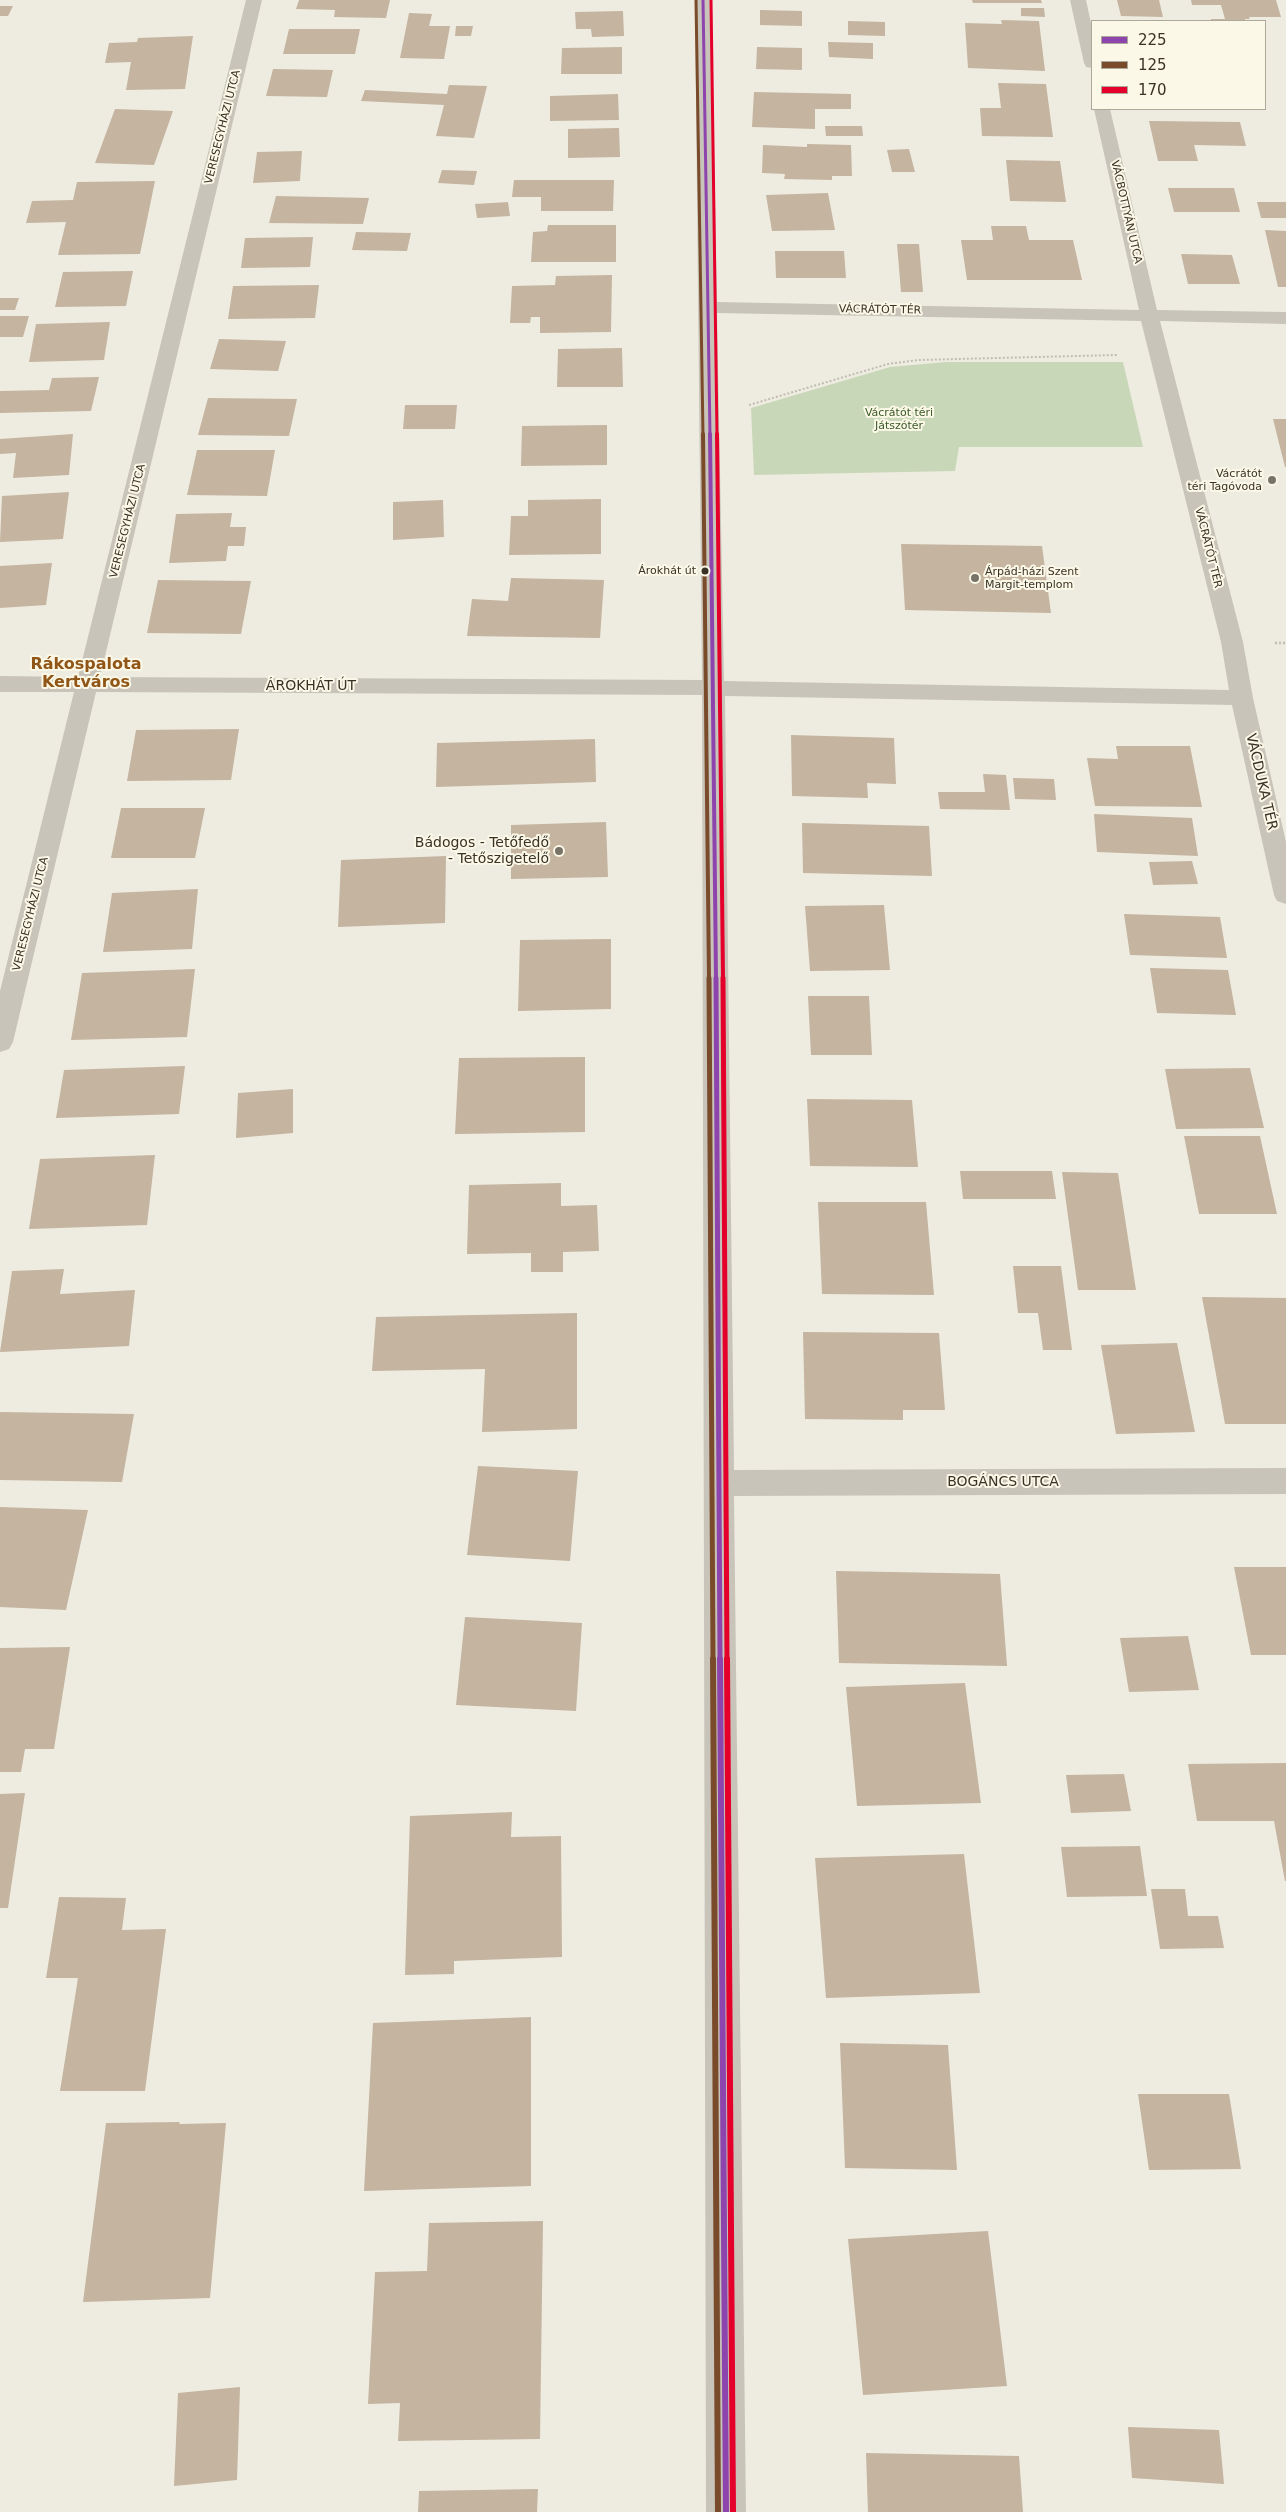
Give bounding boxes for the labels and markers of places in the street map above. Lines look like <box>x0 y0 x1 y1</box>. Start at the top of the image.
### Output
place label: Vácrátót téri Tagóvoda <box>1188 467 1262 493</box>
marker: Vácrátót téri Tagóvoda <box>1266 474 1278 486</box>
place label: Árokhát út <box>638 564 696 578</box>
place label: Árpád-házi Szent Margit-templom <box>985 565 1079 591</box>
marker: Árokhát út <box>700 566 710 576</box>
marker: Árpád-házi Szent Margit-templom <box>969 572 981 584</box>
place label: Bádogos - Tetőfedő - Tetőszigetelő <box>415 835 549 868</box>
marker: Bádogos - Tetőfedő - Tetőszigetelő <box>553 845 565 857</box>

